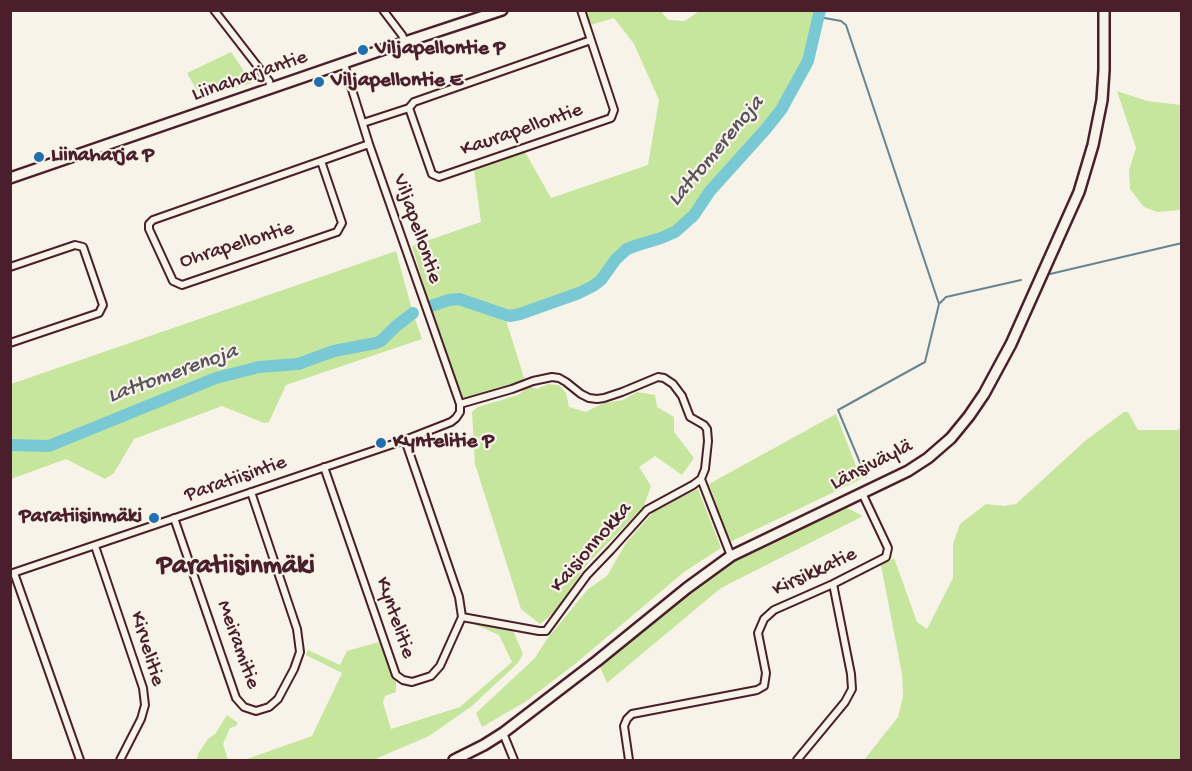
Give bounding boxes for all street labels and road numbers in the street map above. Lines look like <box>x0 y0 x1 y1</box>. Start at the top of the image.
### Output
street label: Liinaharjantie <box>189 45 311 109</box>
street label: Kaurapellontie <box>458 98 586 164</box>
street label: Viljapellontie <box>386 171 446 287</box>
street label: Ohrapellontie <box>177 217 297 275</box>
street label: Länsiväylä <box>827 435 917 497</box>
street label: Paratiisintie <box>182 451 290 509</box>
street label: Kaisionnokka <box>546 497 638 599</box>
street label: Kirsikkatie <box>769 543 861 603</box>
street label: Kyntelitie <box>368 574 420 662</box>
street label: Meiramitie <box>209 597 265 693</box>
street label: Kirvelitie <box>123 609 169 689</box>

